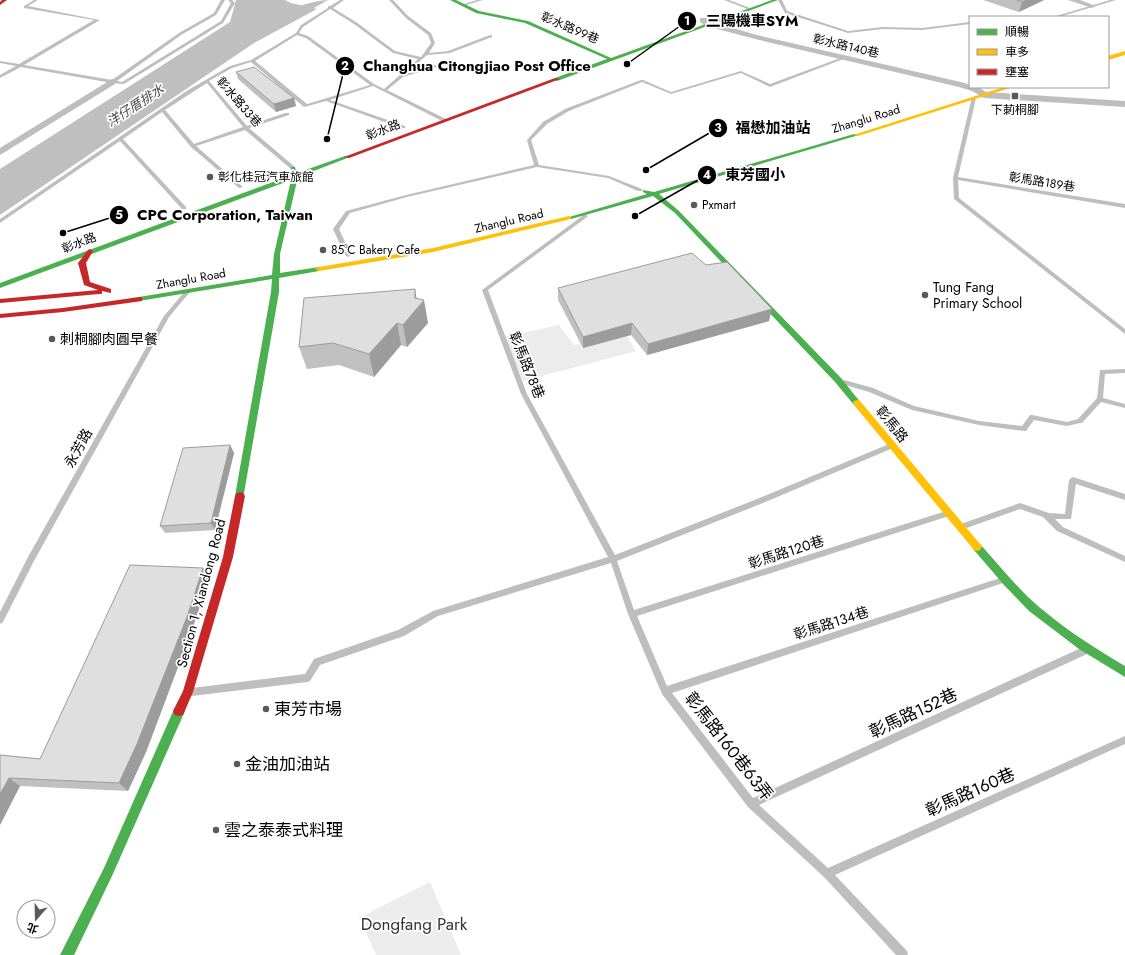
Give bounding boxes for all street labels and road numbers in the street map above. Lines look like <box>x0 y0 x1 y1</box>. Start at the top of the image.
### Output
street label: 彰水路99巷 <box>538 8 602 48</box>
street label: 彰水路140巷 <box>811 30 881 62</box>
street label: 彰水路33巷 <box>212 73 266 131</box>
street label: Zhanglu Road <box>830 100 902 138</box>
street label: 彰水路 <box>363 115 403 145</box>
street label: 彰馬路189巷 <box>1008 168 1076 196</box>
street label: Zhanglu Road <box>473 204 545 238</box>
street label: 彰水路 <box>59 228 99 258</box>
street label: Zhanglu Road <box>155 264 227 294</box>
street label: 彰馬路78巷 <box>504 328 550 402</box>
street label: 彰馬路 <box>871 401 913 447</box>
street label: 永芳路 <box>59 425 97 471</box>
street label: Section 1, Xiandong Road <box>171 516 231 670</box>
street label: 彰馬路120巷 <box>745 530 827 574</box>
street label: 彰馬路134巷 <box>791 601 871 645</box>
street label: 彰馬路152巷 <box>865 682 961 744</box>
street label: 彰馬路160巷63弄 <box>679 687 779 805</box>
street label: 彰馬路160巷 <box>921 762 1019 822</box>

